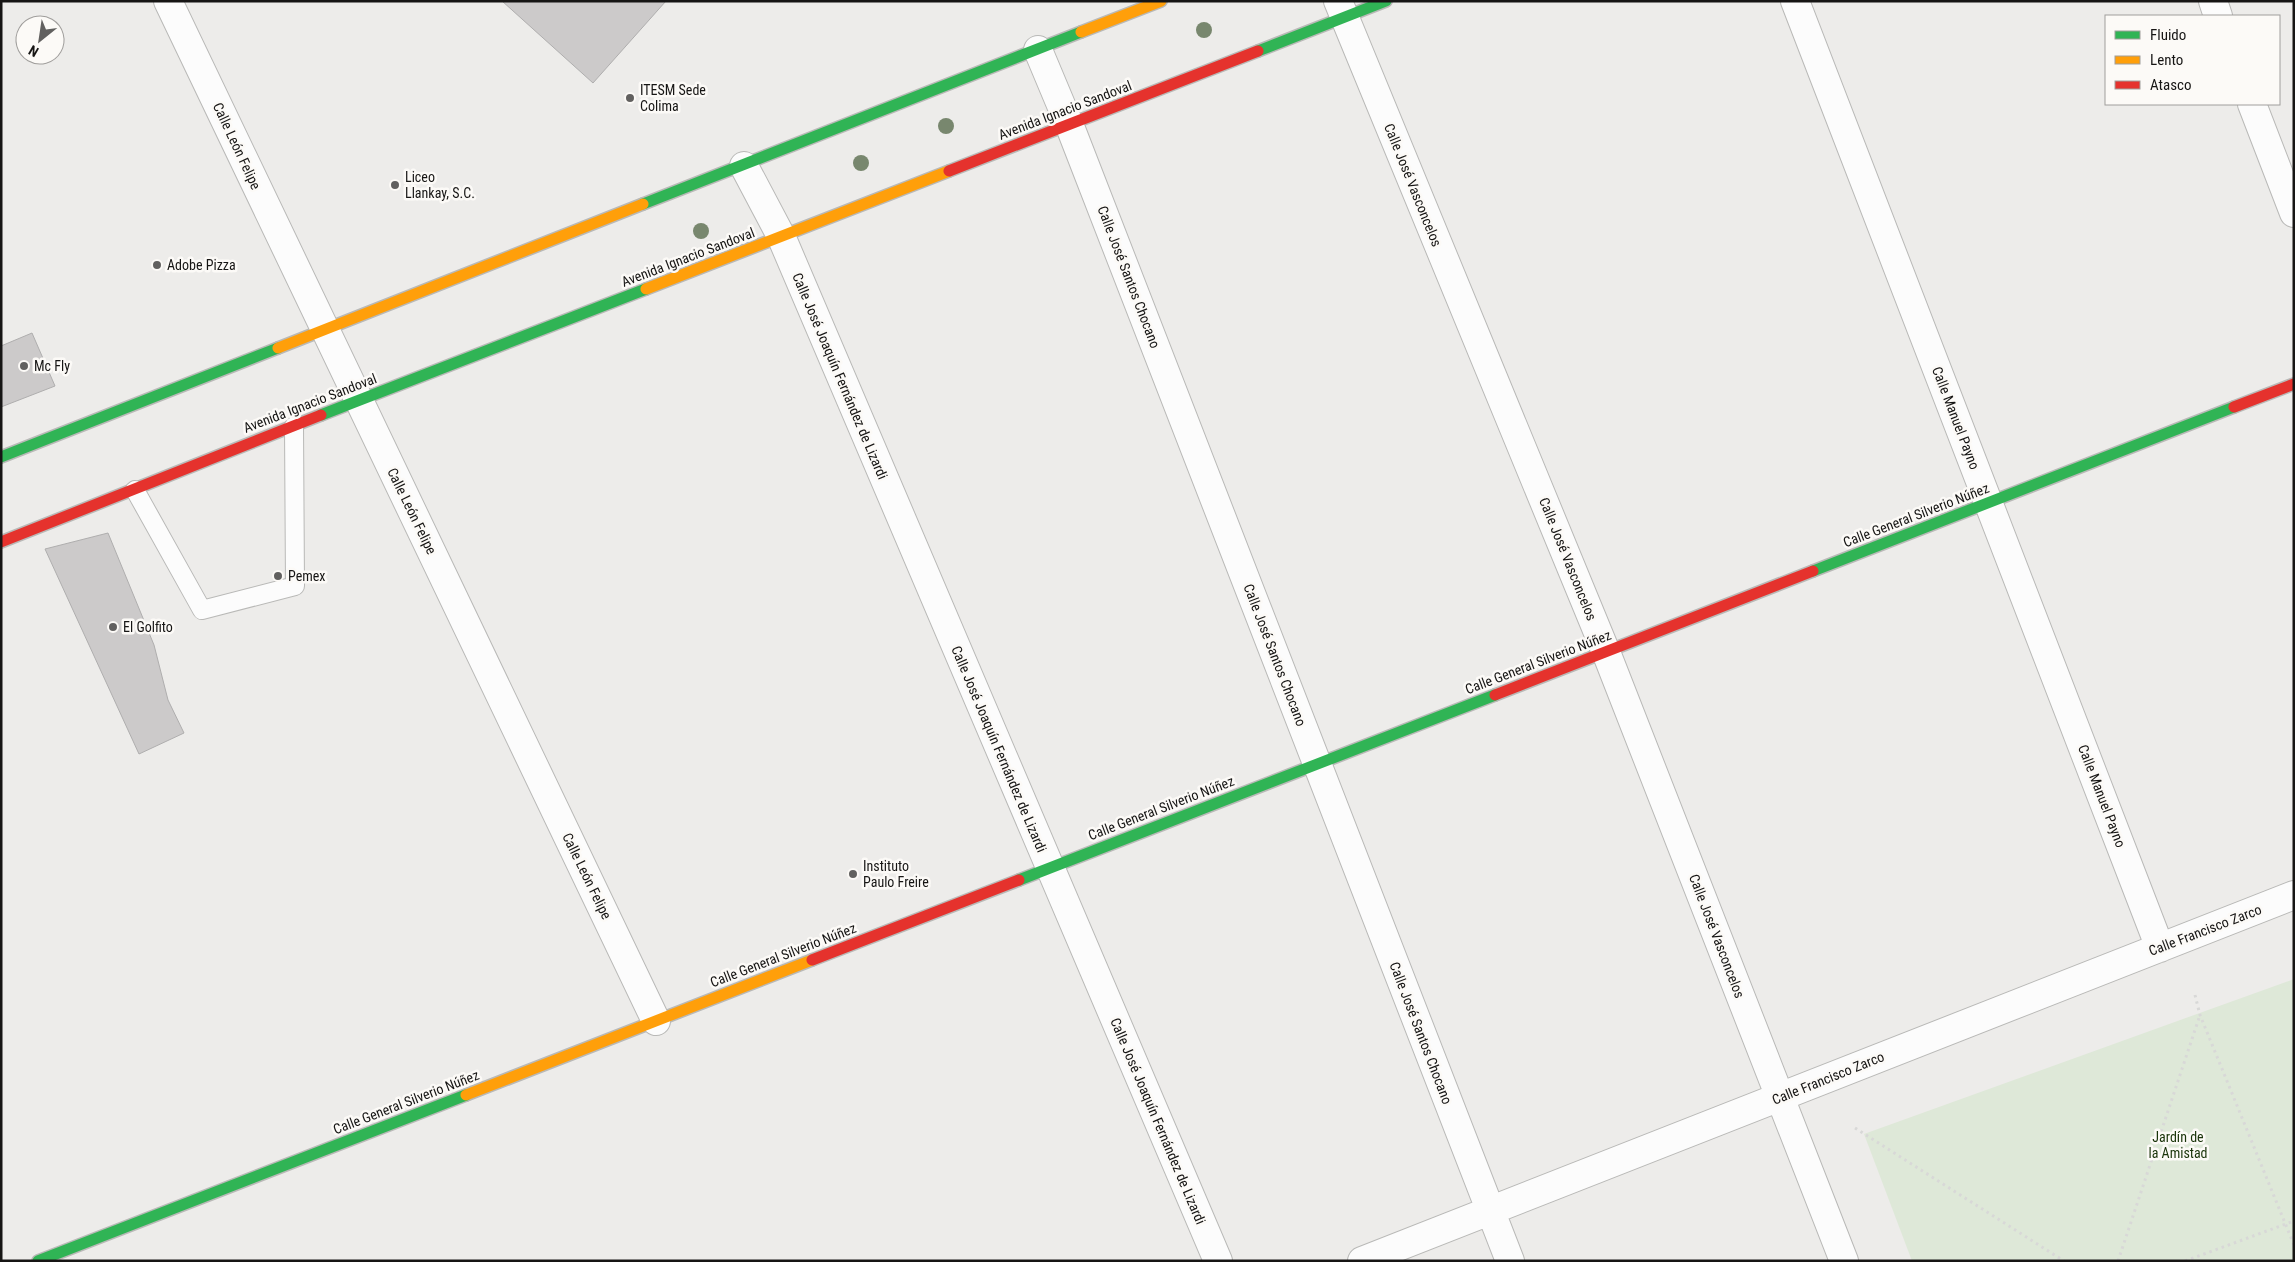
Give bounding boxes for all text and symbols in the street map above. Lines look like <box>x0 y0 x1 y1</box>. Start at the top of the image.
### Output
north arrow <box>15 15 65 65</box>
legend <box>2105 15 2280 105</box>
text: Fluido <box>2150 26 2186 44</box>
text: N <box>26 42 41 60</box>
text: Lento <box>2150 51 2183 69</box>
text: Atasco <box>2150 76 2191 94</box>
street label: Avenida Ignacio Sandoval <box>996 77 1134 143</box>
place label: ITESM Sede Colima <box>640 82 706 114</box>
marker: ITESM Sede Colima <box>624 92 636 104</box>
street label: Calle León Felipe <box>210 100 264 192</box>
street label: Calle José Vasconcelos <box>1381 121 1445 249</box>
place label: Liceo Llankay, S.C. <box>405 169 475 201</box>
marker: Liceo Llankay, S.C. <box>389 179 401 191</box>
street label: Calle José Santos Chocano <box>1094 204 1164 350</box>
street label: Avenida Ignacio Sandoval <box>619 224 757 290</box>
place label: Adobe Pizza <box>167 257 236 273</box>
marker: Adobe Pizza <box>151 259 163 271</box>
street label: Calle José Joaquín Fernández de Lizardi <box>789 270 891 482</box>
place label: Mc Fly <box>34 358 70 374</box>
marker: Mc Fly <box>18 360 30 372</box>
street label: Calle Manuel Payno <box>1929 364 1983 472</box>
street label: Avenida Ignacio Sandoval <box>241 370 379 436</box>
street label: Calle León Felipe <box>384 465 440 557</box>
street label: Calle General Silverio Núñez <box>1841 480 1991 550</box>
street label: Calle José Vasconcelos <box>1536 495 1600 623</box>
place label: Pemex <box>288 568 325 584</box>
marker: Pemex <box>272 570 284 582</box>
street label: Calle José Santos Chocano <box>1240 582 1310 728</box>
place label: El Golfito <box>123 619 173 635</box>
marker: El Golfito <box>107 621 119 633</box>
street label: Calle General Silverio Núñez <box>1463 627 1613 697</box>
street label: Calle José Joaquín Fernández de Lizardi <box>948 643 1050 855</box>
street label: Calle Manuel Payno <box>2075 742 2129 850</box>
street label: Calle General Silverio Núñez <box>1086 773 1236 843</box>
street label: Calle León Felipe <box>559 830 615 922</box>
place label: Instituto Paulo Freire <box>863 858 929 890</box>
marker: Instituto Paulo Freire <box>847 868 859 880</box>
street label: Calle José Vasconcelos <box>1686 872 1748 1000</box>
street label: Calle Francisco Zarco <box>2146 901 2264 959</box>
street label: Calle General Silverio Núñez <box>708 920 858 990</box>
street label: Calle José Santos Chocano <box>1386 960 1456 1106</box>
street label: Calle José Joaquín Fernández de Lizardi <box>1107 1015 1209 1227</box>
street label: Calle Francisco Zarco <box>1770 1048 1886 1108</box>
street label: Calle General Silverio Núñez <box>331 1067 481 1137</box>
park label: Jardín de la Amistad <box>2148 1129 2208 1161</box>

